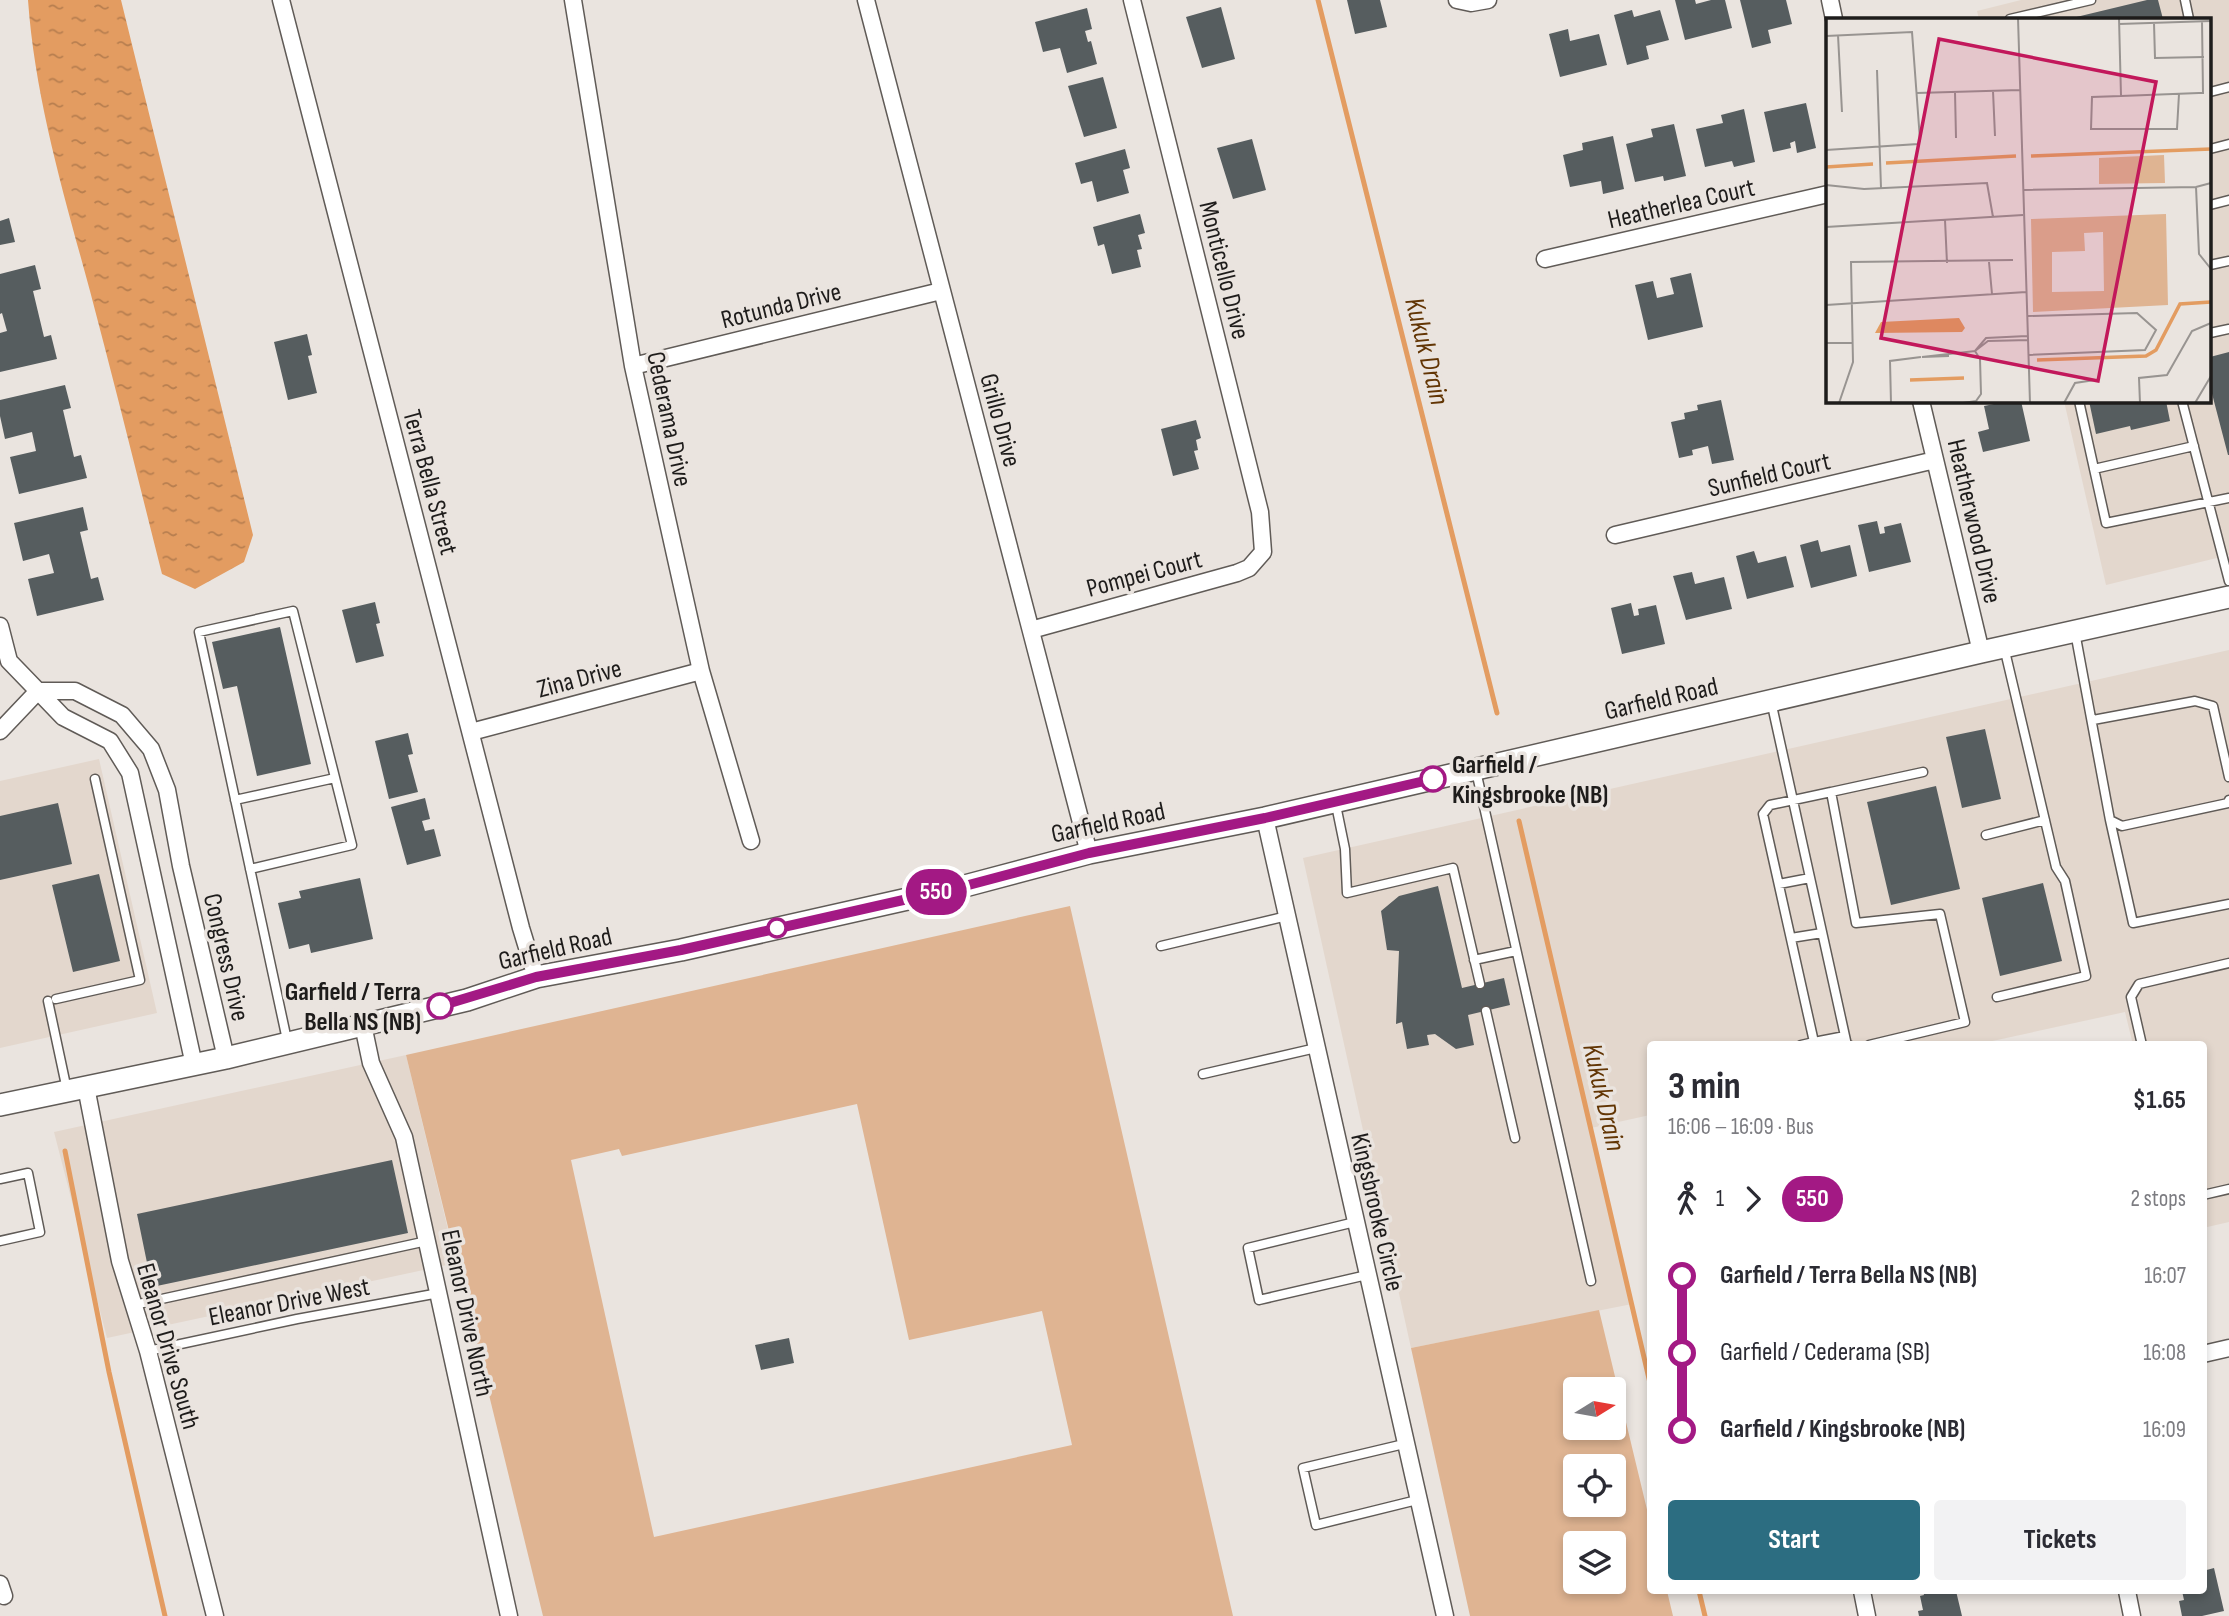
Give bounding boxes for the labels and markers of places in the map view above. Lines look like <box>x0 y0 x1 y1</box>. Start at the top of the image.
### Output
place label: Garfield / Kingsbrooke (NB) <box>1452 750 1608 811</box>
marker: Garfield / Kingsbrooke (NB) <box>1420 766 1446 792</box>
unlabelled marker <box>767 918 787 938</box>
place label: Garfield / Terra Bella NS (NB) <box>285 977 421 1038</box>
marker: Garfield / Terra Bella NS (NB) <box>427 993 453 1019</box>

